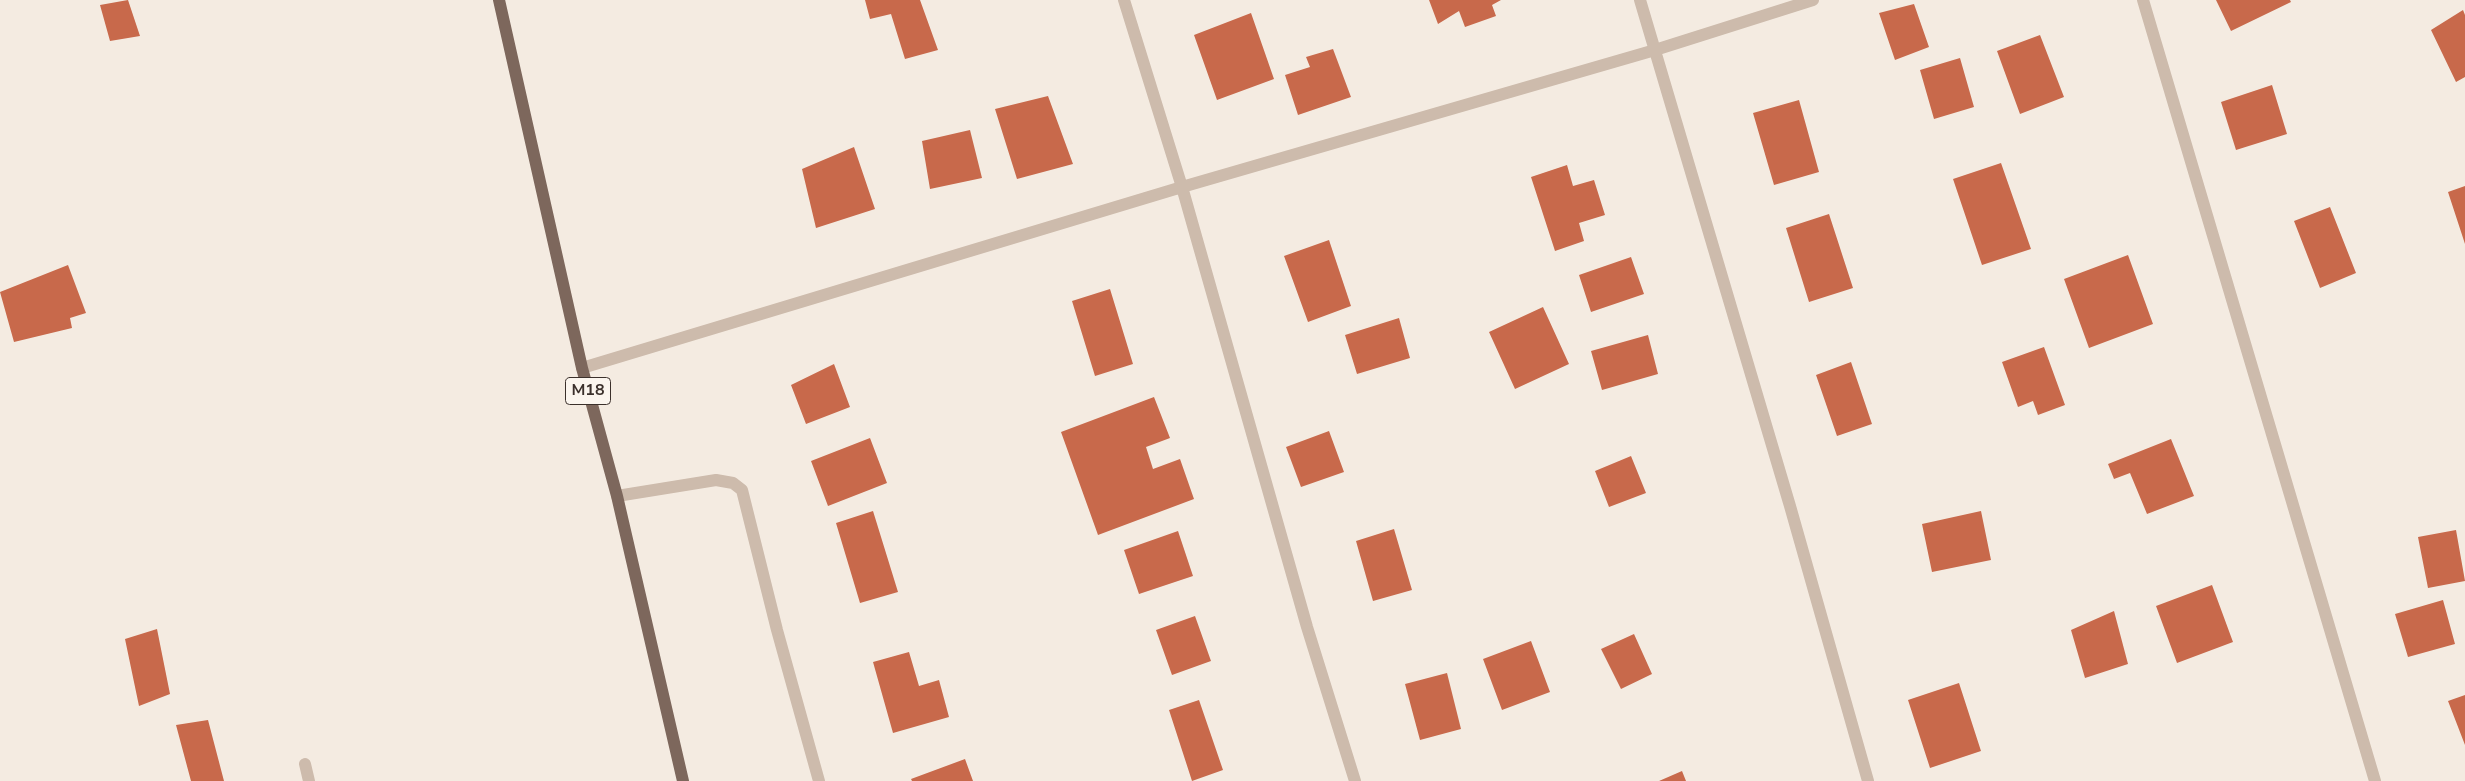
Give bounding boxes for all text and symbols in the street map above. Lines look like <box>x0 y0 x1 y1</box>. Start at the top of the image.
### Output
road number: M18 <box>566 378 610 404</box>

